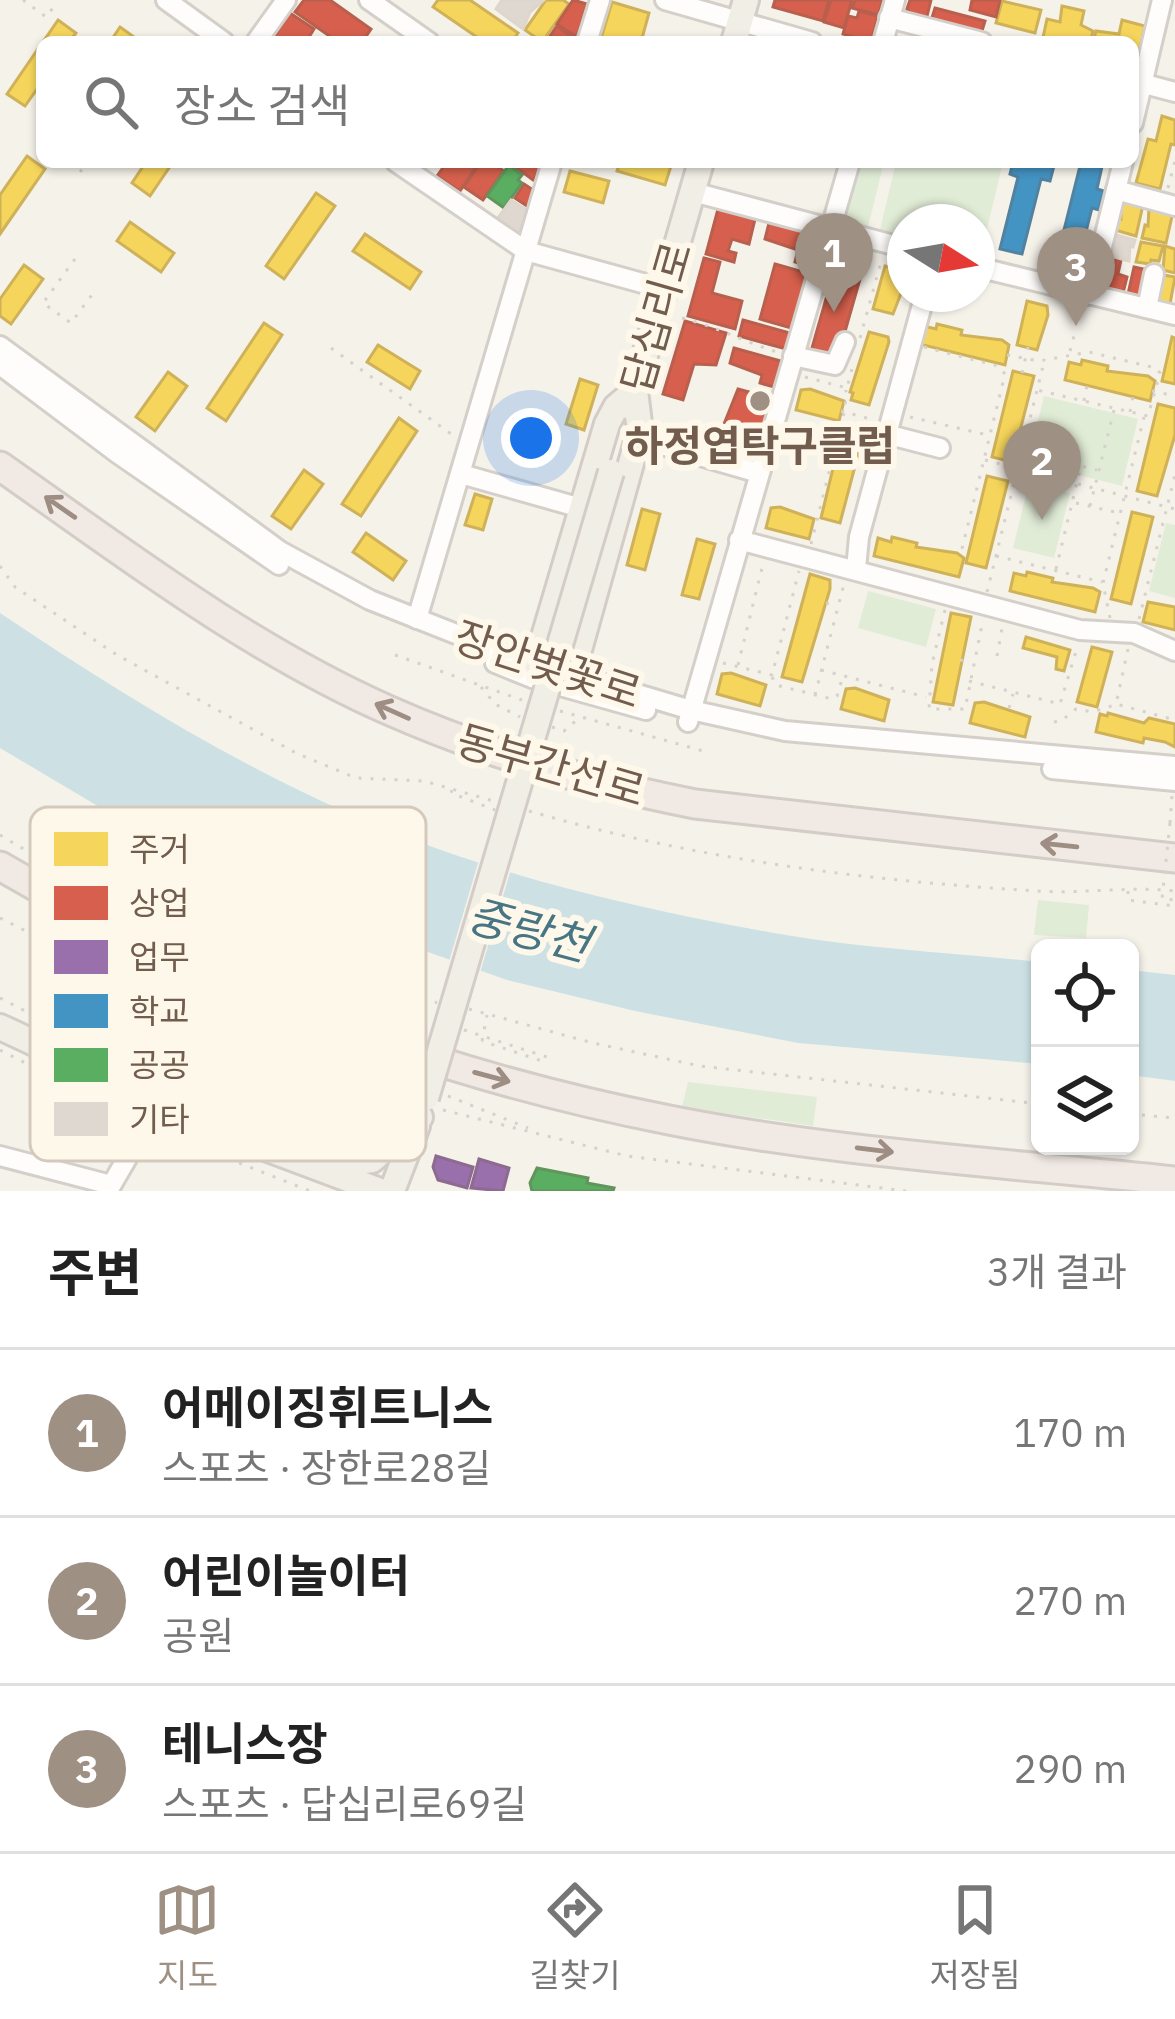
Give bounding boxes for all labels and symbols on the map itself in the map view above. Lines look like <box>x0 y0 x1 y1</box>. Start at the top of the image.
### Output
north arrow <box>887 204 995 312</box>
pin: 1 <box>795 213 873 312</box>
pin: 3 <box>1037 227 1115 326</box>
street label: 답십리로 <box>608 235 704 399</box>
marker: 하정엽탁구클럽 <box>747 388 773 414</box>
your location <box>501 408 561 468</box>
place label: 하정엽탁구클럽 <box>625 418 895 473</box>
pin: 2 <box>1003 421 1081 520</box>
one-way arrow <box>44 495 77 520</box>
street label: 장안벚꽃로 <box>448 608 648 720</box>
one-way arrow <box>375 699 411 721</box>
street label: 동부간선로 <box>451 712 651 818</box>
legend <box>30 807 426 1161</box>
text: 주거 <box>129 827 190 870</box>
one-way arrow <box>1040 834 1079 856</box>
text: 상업 <box>129 881 190 924</box>
water label: 중랑천 <box>462 885 601 974</box>
text: 업무 <box>129 935 190 978</box>
text: 학교 <box>129 989 190 1032</box>
text: 공공 <box>129 1043 190 1086</box>
one-way arrow <box>472 1068 510 1090</box>
text: 기타 <box>129 1097 190 1140</box>
one-way arrow <box>854 1139 893 1161</box>

